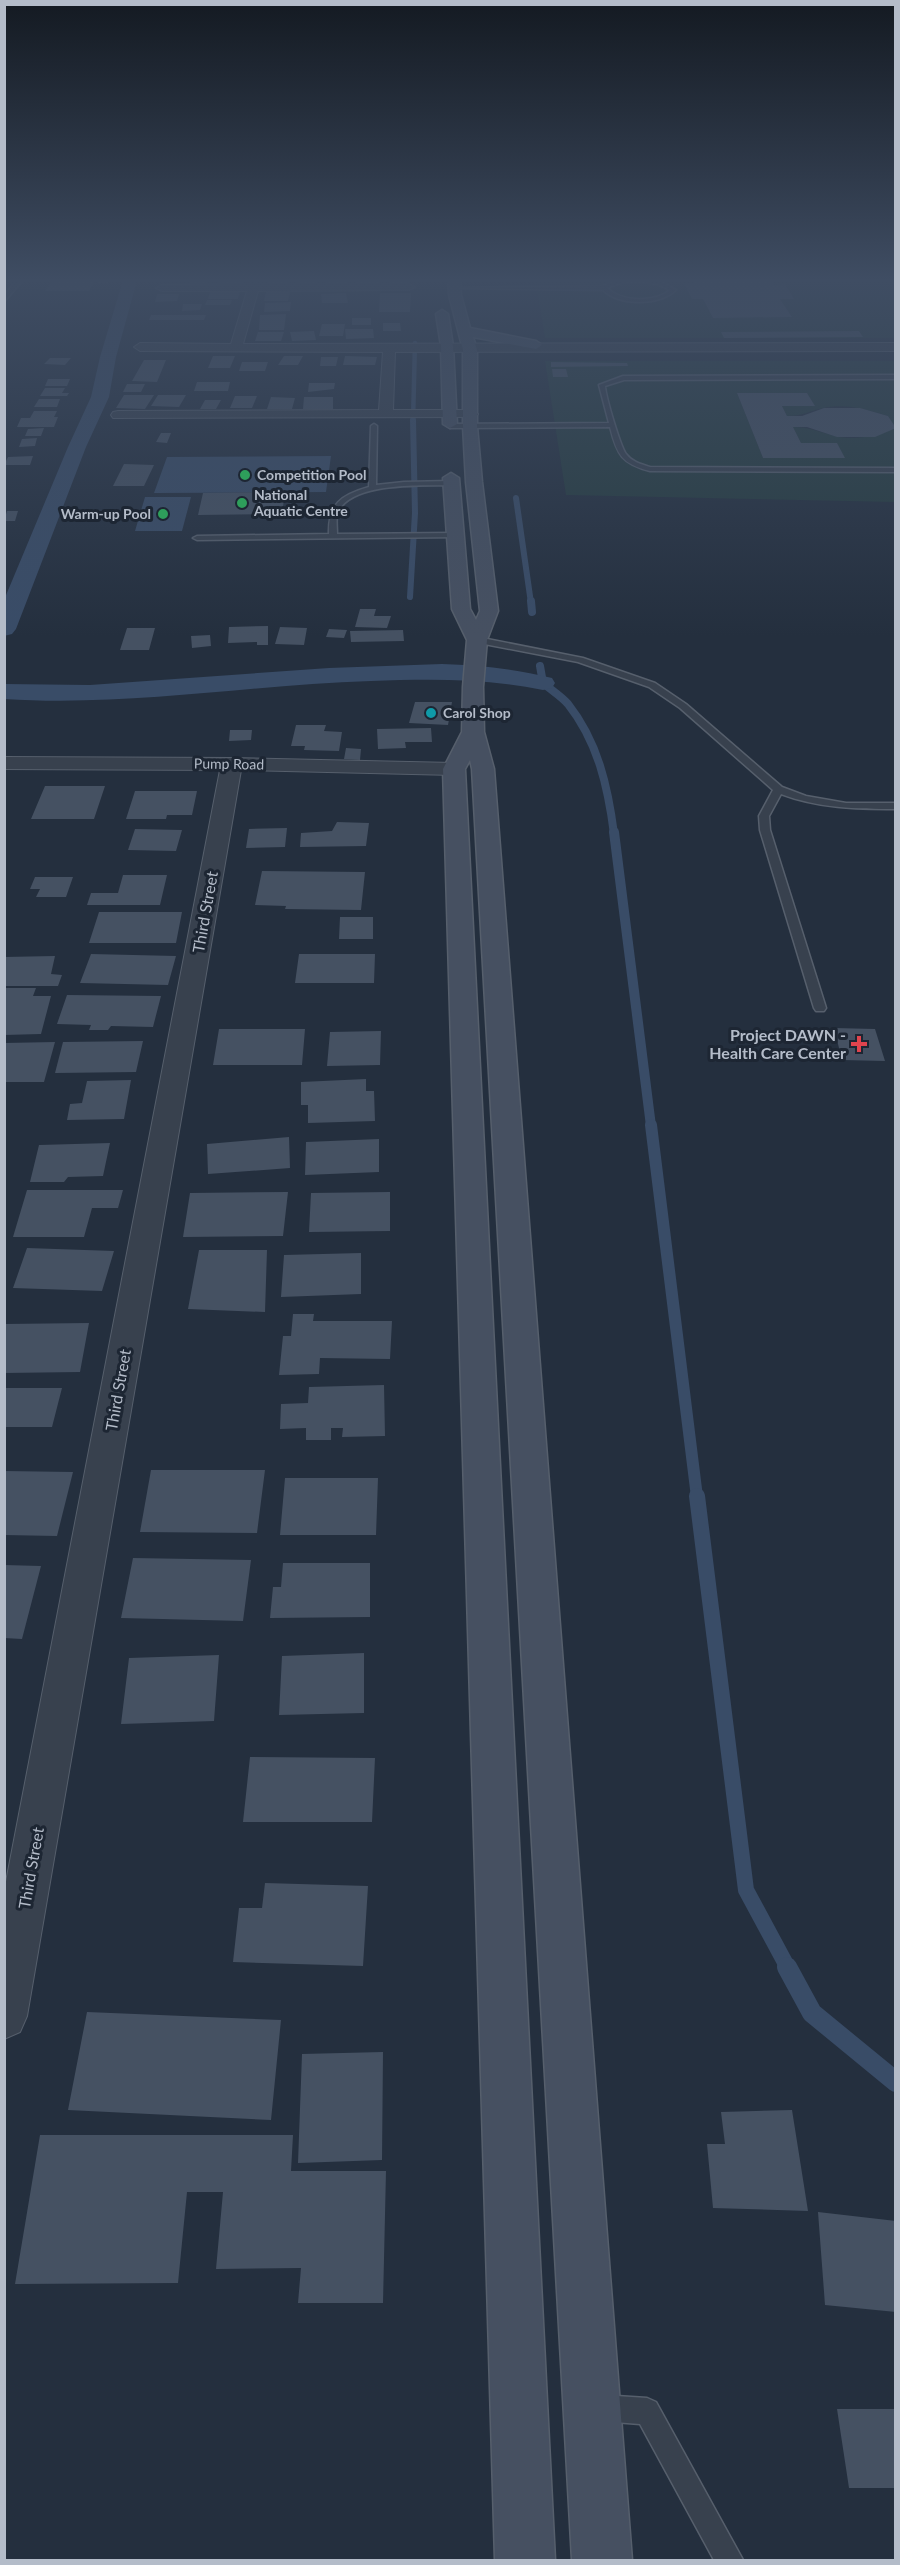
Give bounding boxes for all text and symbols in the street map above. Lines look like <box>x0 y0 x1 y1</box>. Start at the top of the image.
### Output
place label: Competition Pool <box>257 466 367 483</box>
marker: Competition Pool <box>238 468 252 482</box>
place label: National Aquatic Centre <box>253 486 348 519</box>
marker: National Aquatic Centre <box>235 496 249 510</box>
place label: Warm-up Pool <box>61 505 151 522</box>
marker: Warm-up Pool <box>156 507 170 521</box>
place label: Carol Shop <box>443 704 511 721</box>
marker: Carol Shop <box>424 706 438 720</box>
street label: Pump Road <box>194 754 264 773</box>
street label: Third Street <box>188 869 221 954</box>
place label: Project DAWN - Health Care Center <box>709 1025 846 1062</box>
marker: Project DAWN - Health Care Center <box>850 1035 868 1053</box>
street label: Third Street <box>101 1347 134 1432</box>
street label: Third Street <box>14 1825 47 1910</box>

